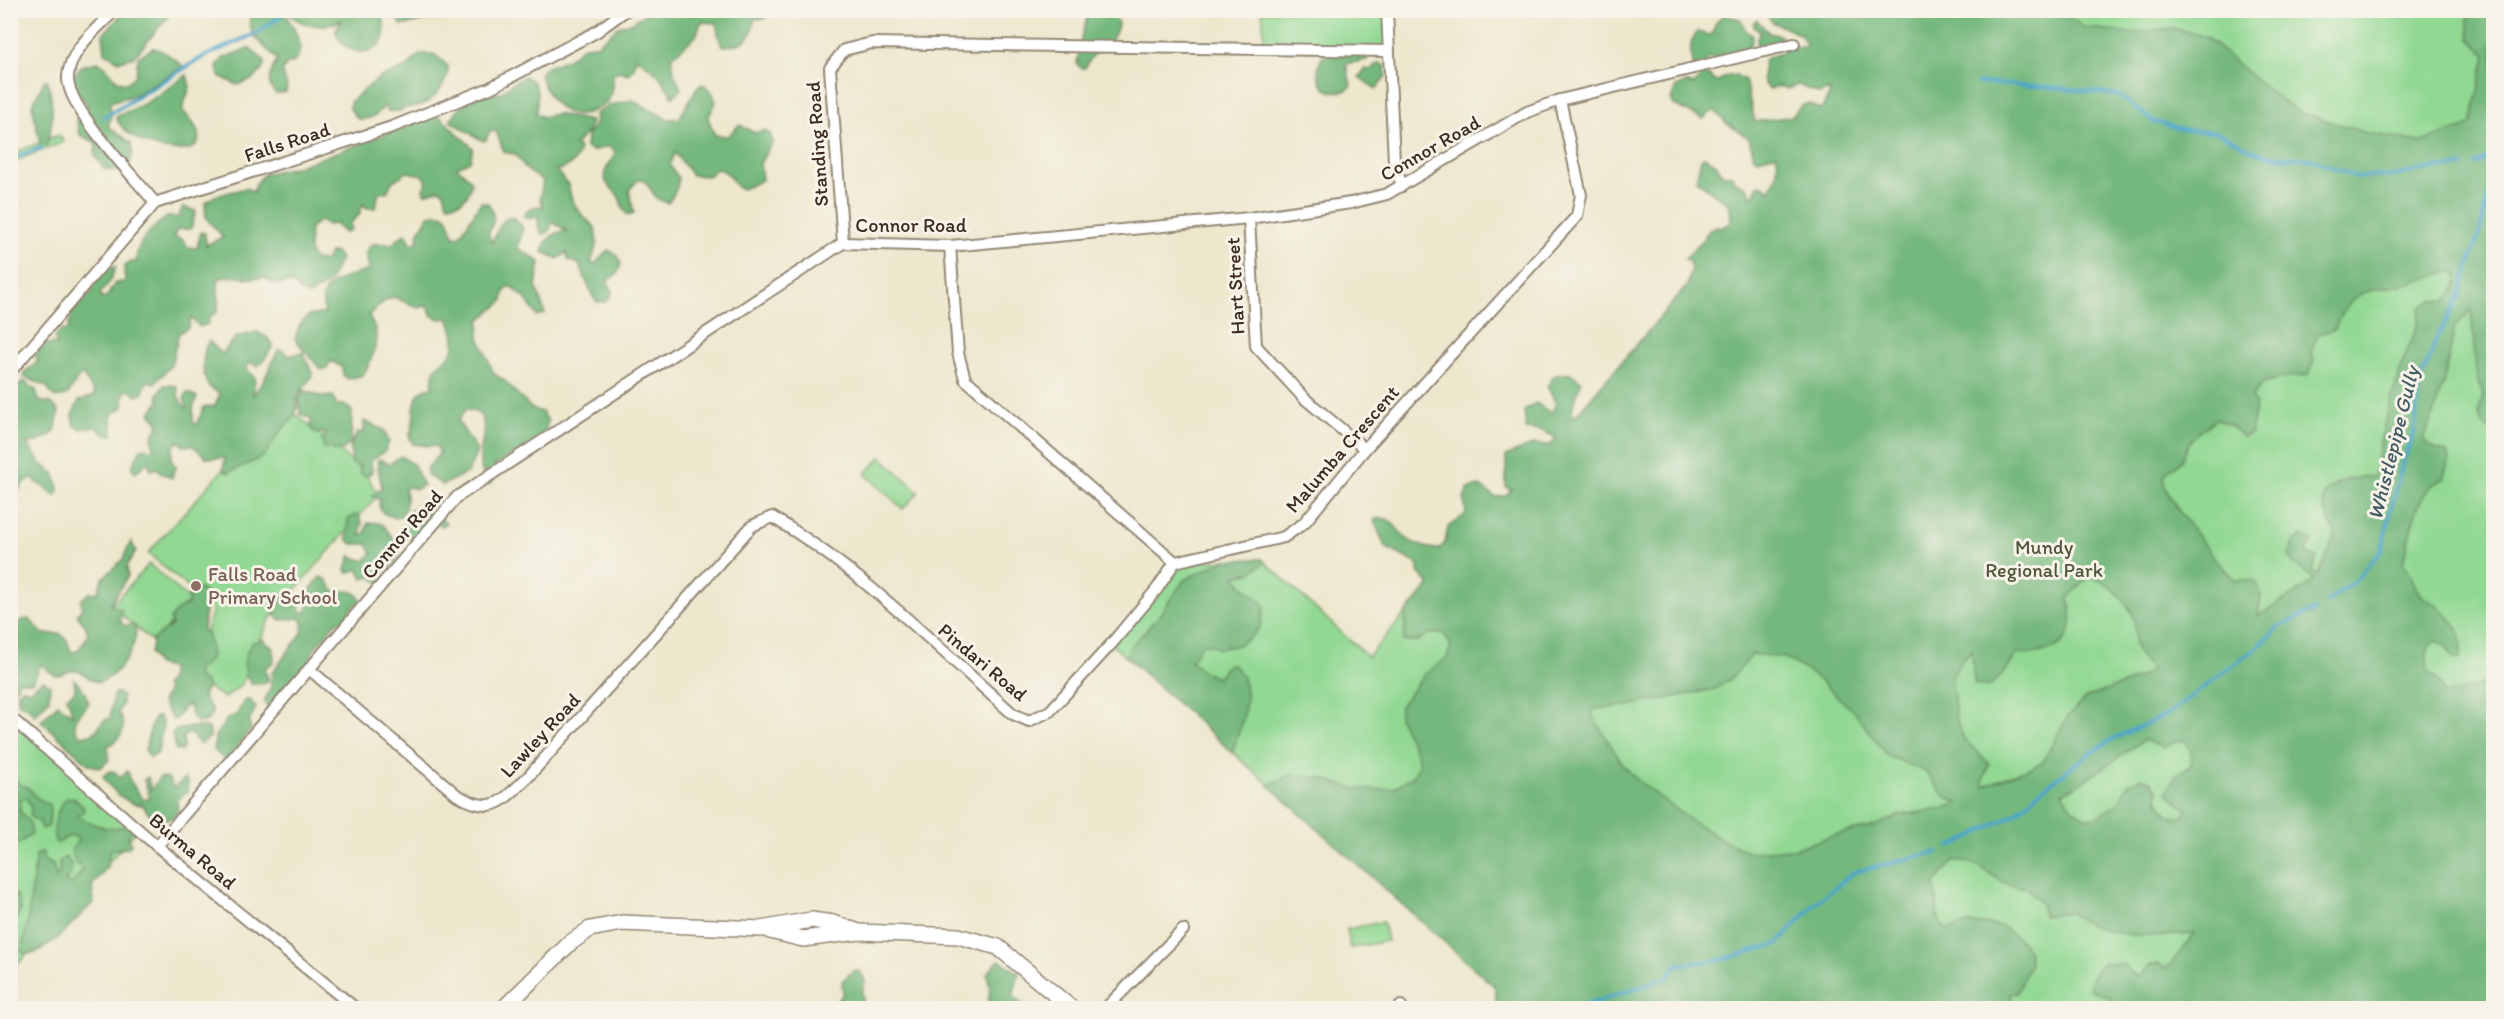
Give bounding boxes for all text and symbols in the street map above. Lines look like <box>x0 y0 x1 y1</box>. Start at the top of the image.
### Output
street label: Standing Road <box>801 81 833 207</box>
street label: Connor Road <box>1376 110 1484 186</box>
street label: Falls Road <box>241 117 333 167</box>
street label: Connor Road <box>855 213 967 237</box>
street label: Hart Street <box>1220 236 1250 335</box>
water label: Whistlepipe Gully <box>2362 362 2425 522</box>
street label: Malumba Crescent <box>1280 380 1404 518</box>
street label: Connor Road <box>356 484 448 584</box>
park label: Mundy Regional Park <box>1985 535 2103 582</box>
place label: Falls Road Primary School <box>208 562 338 609</box>
marker: Falls Road Primary School <box>189 579 203 593</box>
street label: Pindari Road <box>934 618 1032 706</box>
street label: Lawley Road <box>495 688 585 782</box>
street label: Burma Road <box>145 808 241 894</box>

